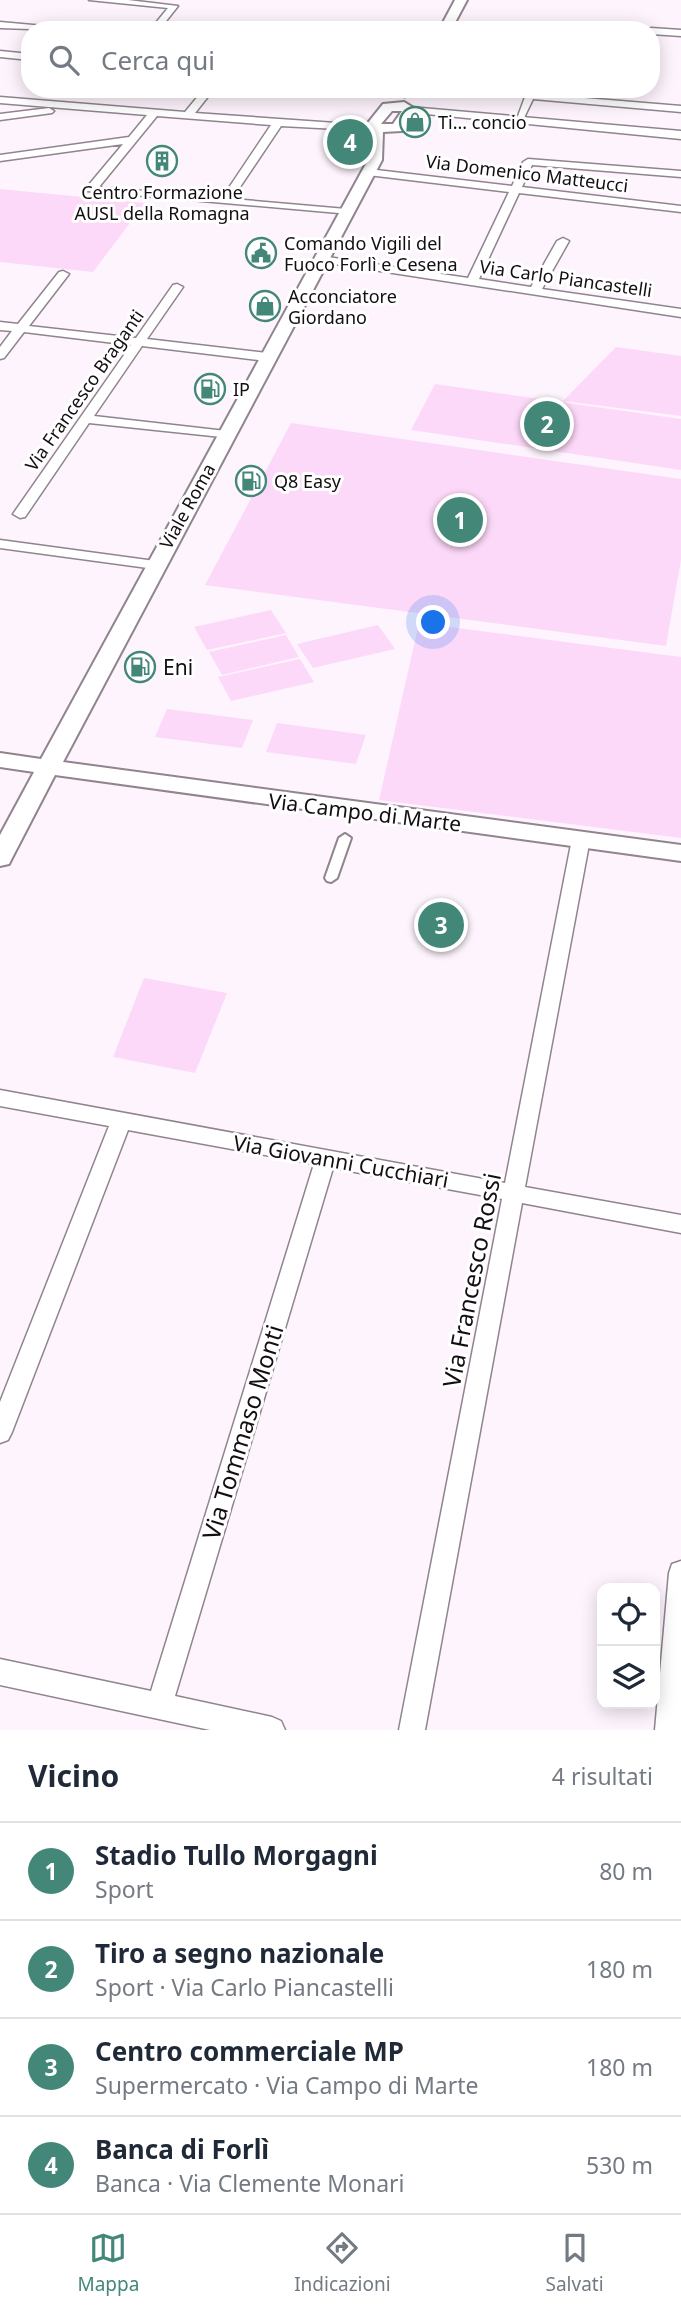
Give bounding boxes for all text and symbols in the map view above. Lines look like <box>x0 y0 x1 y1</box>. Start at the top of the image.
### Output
search box <box>21 21 660 98</box>
icon: search <box>45 41 83 79</box>
text: Cerca qui <box>101 42 215 78</box>
shop icon: Ti... concio <box>398 105 432 139</box>
place label: Ti... concio <box>438 110 527 134</box>
pin: 4 <box>327 116 373 168</box>
building icon: Centro Formazione AUSL della Romagna <box>145 144 179 178</box>
street label: Via Domenico Matteucci <box>424 149 630 197</box>
place label: Centro Formazione AUSL della Romagna <box>74 180 250 225</box>
place label: Comando Vigili del Fuoco Forlì e Cesena <box>284 231 458 276</box>
public building icon: Comando Vigili del Fuoco Forlì e Cesena <box>244 236 278 270</box>
street label: Via Carlo Piancastelli <box>478 254 654 302</box>
place label: Acconciatore Giordano <box>288 284 397 329</box>
shop icon: Acconciatore Giordano <box>248 289 282 323</box>
street label: Via Francesco Braganti <box>19 305 149 475</box>
fuel station icon: IP <box>193 372 227 406</box>
place label: IP <box>233 377 250 401</box>
pin: 2 <box>524 398 570 450</box>
street label: Viale Roma <box>154 459 220 553</box>
fuel station icon: Q8 Easy <box>234 464 268 498</box>
place label: Q8 Easy <box>274 469 342 493</box>
pin: 1 <box>437 494 483 546</box>
your location <box>416 605 450 639</box>
fuel station icon: Eni <box>123 650 157 684</box>
place label: Eni <box>163 653 193 681</box>
street label: Via Campo di Marte <box>267 786 463 838</box>
pin: 3 <box>418 899 464 951</box>
street label: Via Giovanni Cucchiari <box>231 1128 451 1194</box>
street label: Via Francesco Rossi <box>434 1170 508 1390</box>
street label: Via Tommaso Monti <box>194 1321 290 1543</box>
map controls <box>597 1583 660 1709</box>
button: locate <box>597 1583 660 1646</box>
button: layers <box>597 1646 660 1709</box>
text: Vicino <box>28 1755 119 1796</box>
text: 4 risultati <box>552 1760 653 1792</box>
text: Stadio Tullo Morgagni <box>95 1837 378 1873</box>
text: 1 <box>44 1855 58 1887</box>
text: 80 m <box>599 1855 653 1887</box>
text: Sport <box>95 1873 154 1905</box>
text: Tiro a segno nazionale <box>95 1935 384 1971</box>
text: 2 <box>44 1953 58 1985</box>
text: 180 m <box>586 1953 653 1985</box>
text: Sport · Via Carlo Piancastelli <box>95 1971 394 2003</box>
text: Centro commerciale MP <box>95 2033 404 2069</box>
text: 3 <box>44 2051 58 2083</box>
text: 180 m <box>586 2051 653 2083</box>
text: Supermercato · Via Campo di Marte <box>95 2069 478 2101</box>
text: Banca di Forlì <box>95 2131 269 2167</box>
text: 4 <box>44 2149 58 2181</box>
text: 530 m <box>586 2149 653 2181</box>
text: Banca · Via Clemente Monari <box>95 2167 404 2199</box>
tab: Mappa <box>77 2229 139 2297</box>
tab: Indicazioni <box>294 2229 391 2297</box>
tab: Salvati <box>545 2229 604 2297</box>

